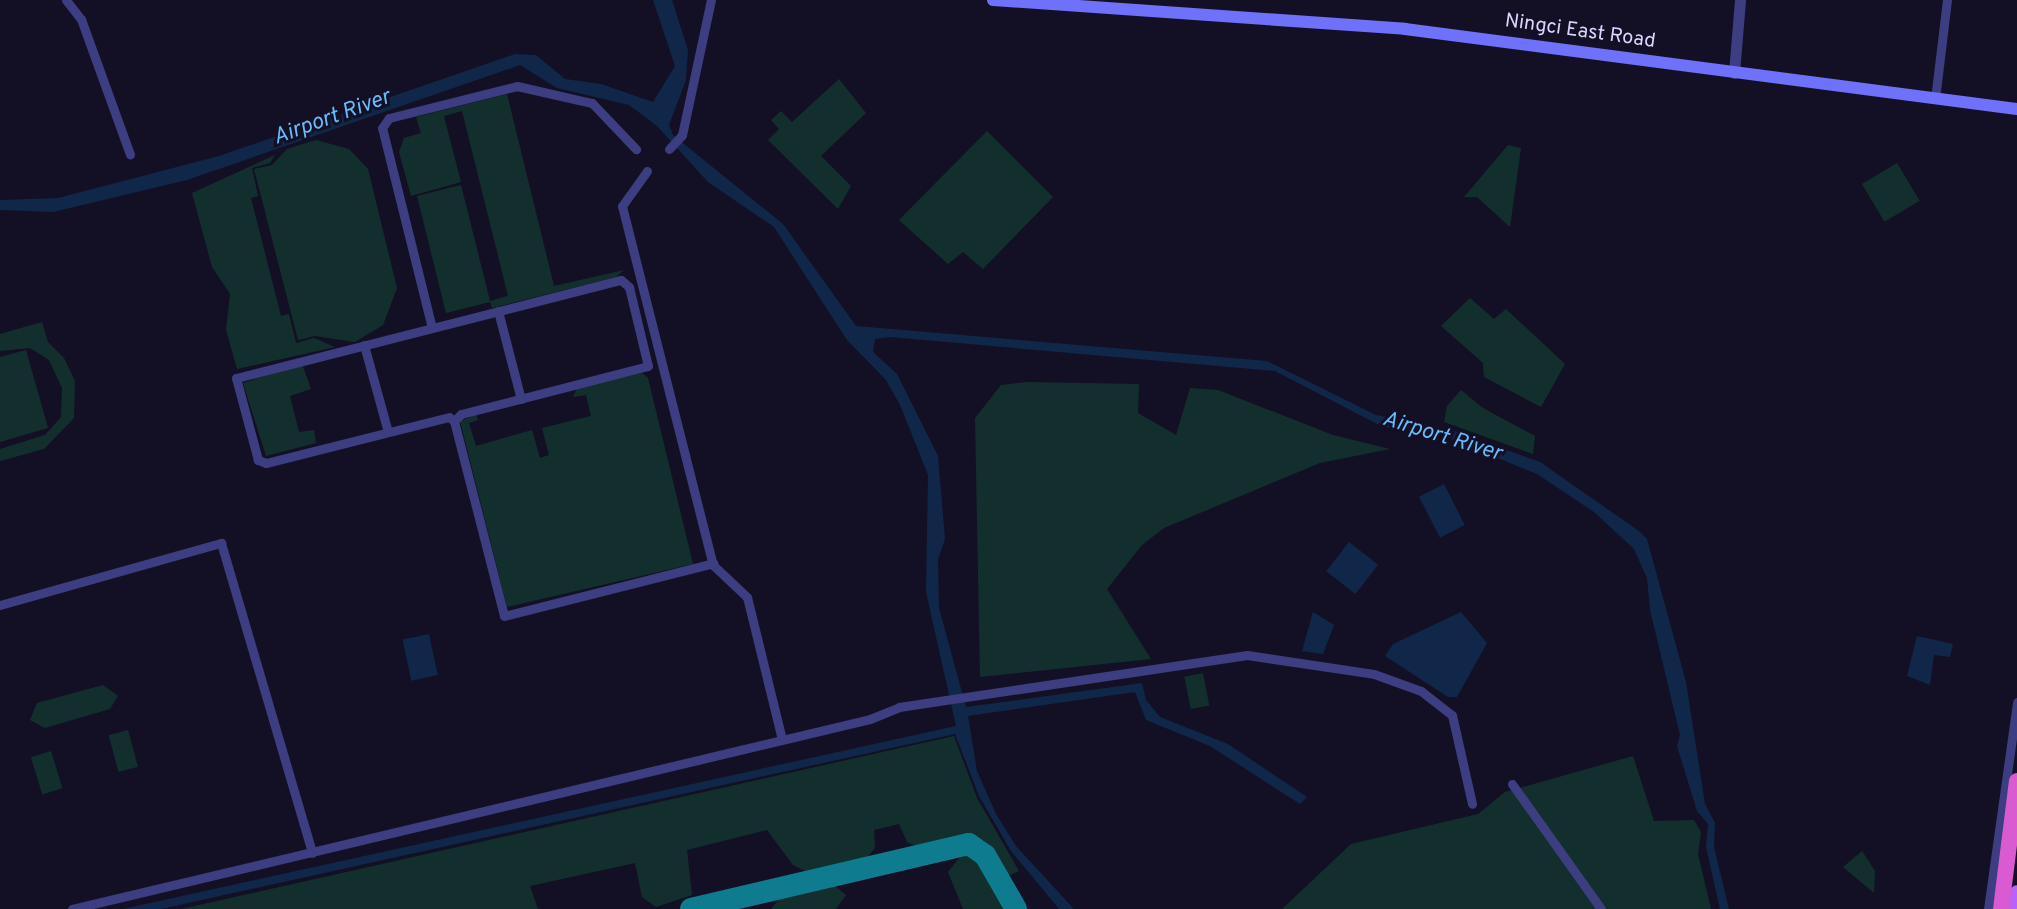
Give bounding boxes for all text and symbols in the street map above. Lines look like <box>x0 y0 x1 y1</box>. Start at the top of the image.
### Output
street label: Ningci East Road <box>1503 10 1657 54</box>
water label: Airport River <box>270 85 394 151</box>
water label: Airport River <box>1379 406 1505 468</box>

